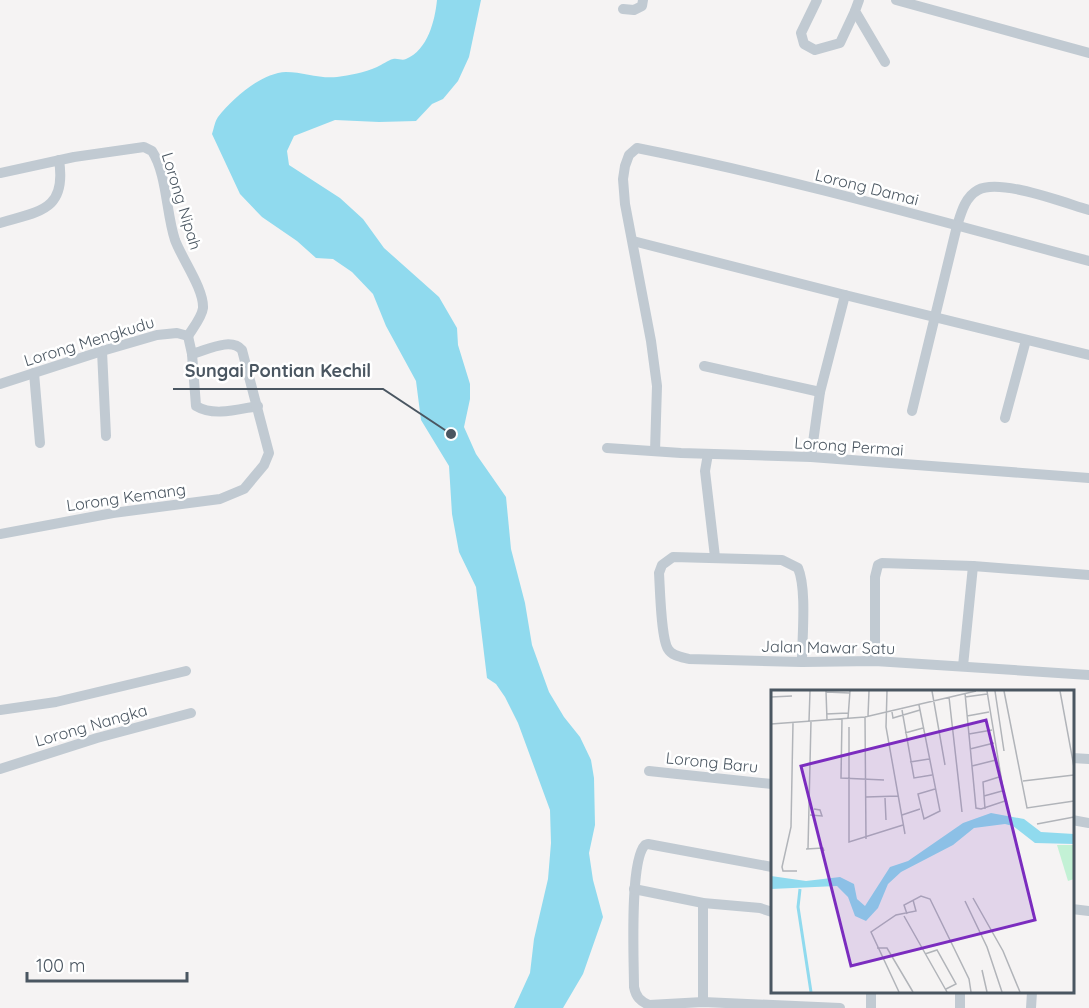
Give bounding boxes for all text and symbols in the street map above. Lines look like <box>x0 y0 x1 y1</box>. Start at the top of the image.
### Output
street label: Lorong Nipah <box>158 150 206 252</box>
street label: Lorong Damai <box>813 164 921 210</box>
street label: Lorong Mengkudu <box>21 312 157 370</box>
callout: Sungai Pontian Kechil <box>173 353 383 389</box>
text: Sungai Pontian Kechil <box>185 359 371 382</box>
street label: Lorong Permai <box>794 432 904 460</box>
street label: Lorong Kemang <box>65 479 187 515</box>
street label: Jalan Mawar Satu <box>761 636 895 658</box>
inset map <box>771 690 1074 993</box>
street label: Lorong Nangka <box>32 699 150 751</box>
street label: Lorong Baru <box>665 747 759 777</box>
scale bar <box>27 945 188 983</box>
text: 100 m <box>36 954 85 977</box>

